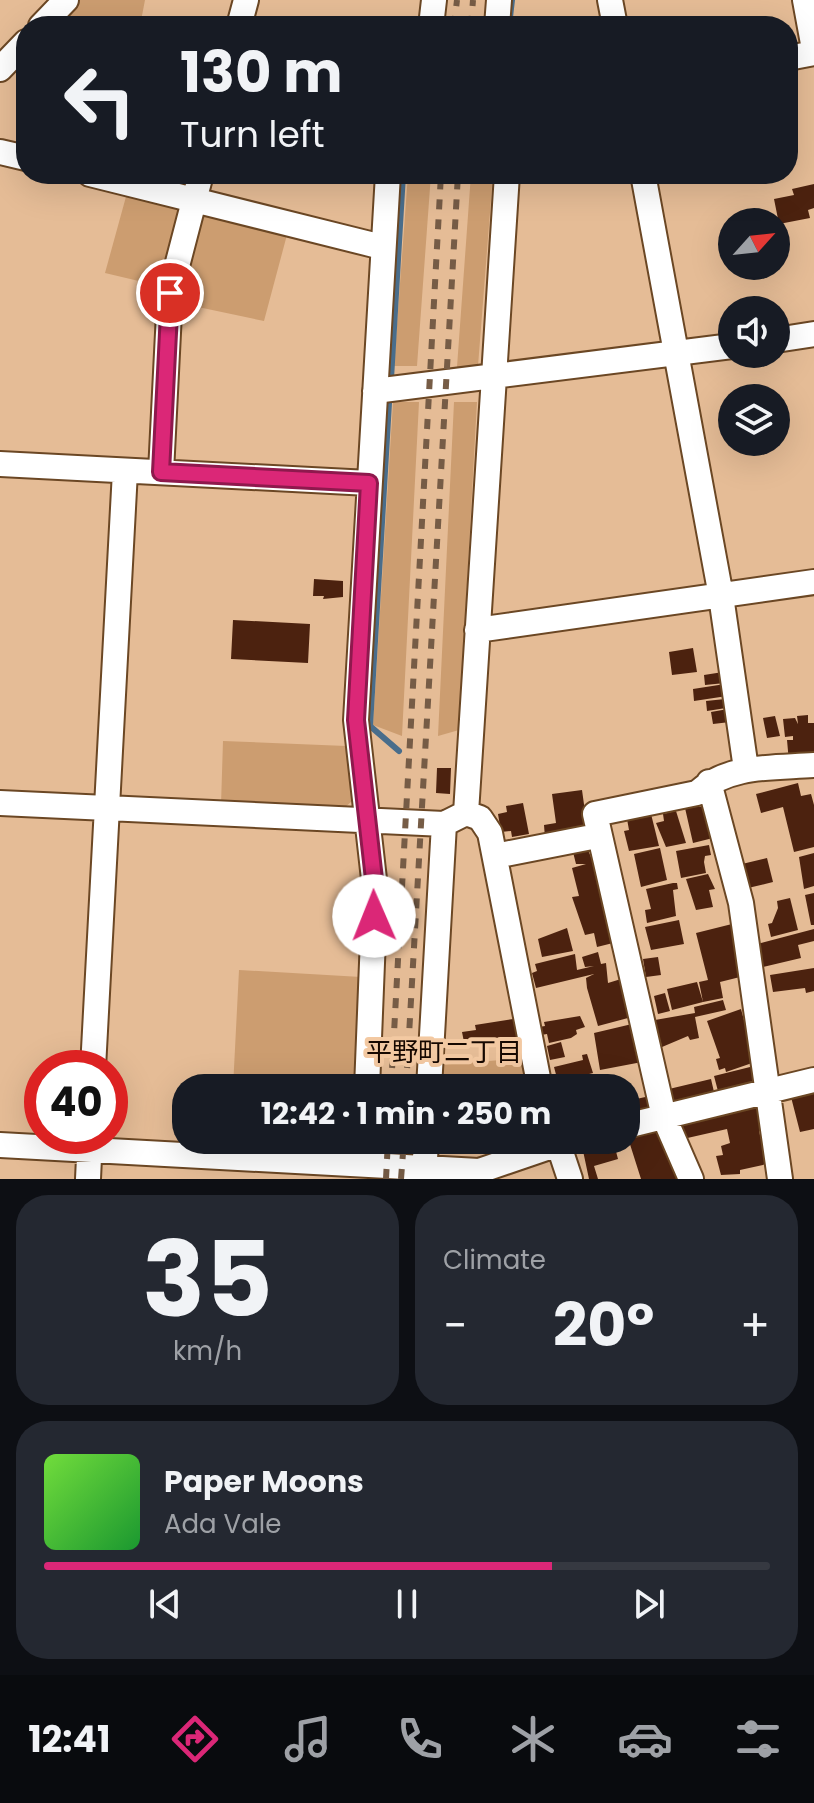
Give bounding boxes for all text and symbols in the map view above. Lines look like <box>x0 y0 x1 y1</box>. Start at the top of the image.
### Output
text: 130 m <box>180 33 343 112</box>
icon: left <box>48 48 152 152</box>
text: Turn left <box>180 109 325 160</box>
north arrow <box>718 208 790 280</box>
map controls <box>718 208 790 456</box>
pin <box>136 259 204 327</box>
icon: arrive <box>148 271 192 315</box>
button: sound <box>718 296 790 368</box>
button: layers <box>718 384 790 456</box>
position arrow <box>332 874 416 958</box>
district label: 平野町二丁目 <box>366 1034 522 1070</box>
speed limit sign: 40 <box>24 1050 128 1154</box>
text: 12:42 · 1 min · 250 m <box>261 1092 551 1135</box>
text: 35 <box>142 1207 273 1352</box>
text: Climate <box>443 1242 546 1278</box>
text: 20° <box>553 1283 654 1367</box>
text: − <box>443 1295 467 1356</box>
text: + <box>740 1295 770 1356</box>
text: km/h <box>173 1333 242 1369</box>
text: Paper Moons <box>164 1460 364 1503</box>
text: Ada Vale <box>164 1506 281 1542</box>
icon: previous <box>143 1582 187 1626</box>
icon: pause <box>385 1582 429 1626</box>
icon: next <box>627 1582 671 1626</box>
icon: directions <box>167 1711 223 1767</box>
icon: music <box>280 1711 336 1767</box>
icon: phone <box>392 1711 448 1767</box>
icon: climate <box>505 1711 561 1767</box>
icon: car <box>617 1711 673 1767</box>
icon: filters <box>730 1711 786 1767</box>
text: 12:41 <box>28 1714 111 1765</box>

